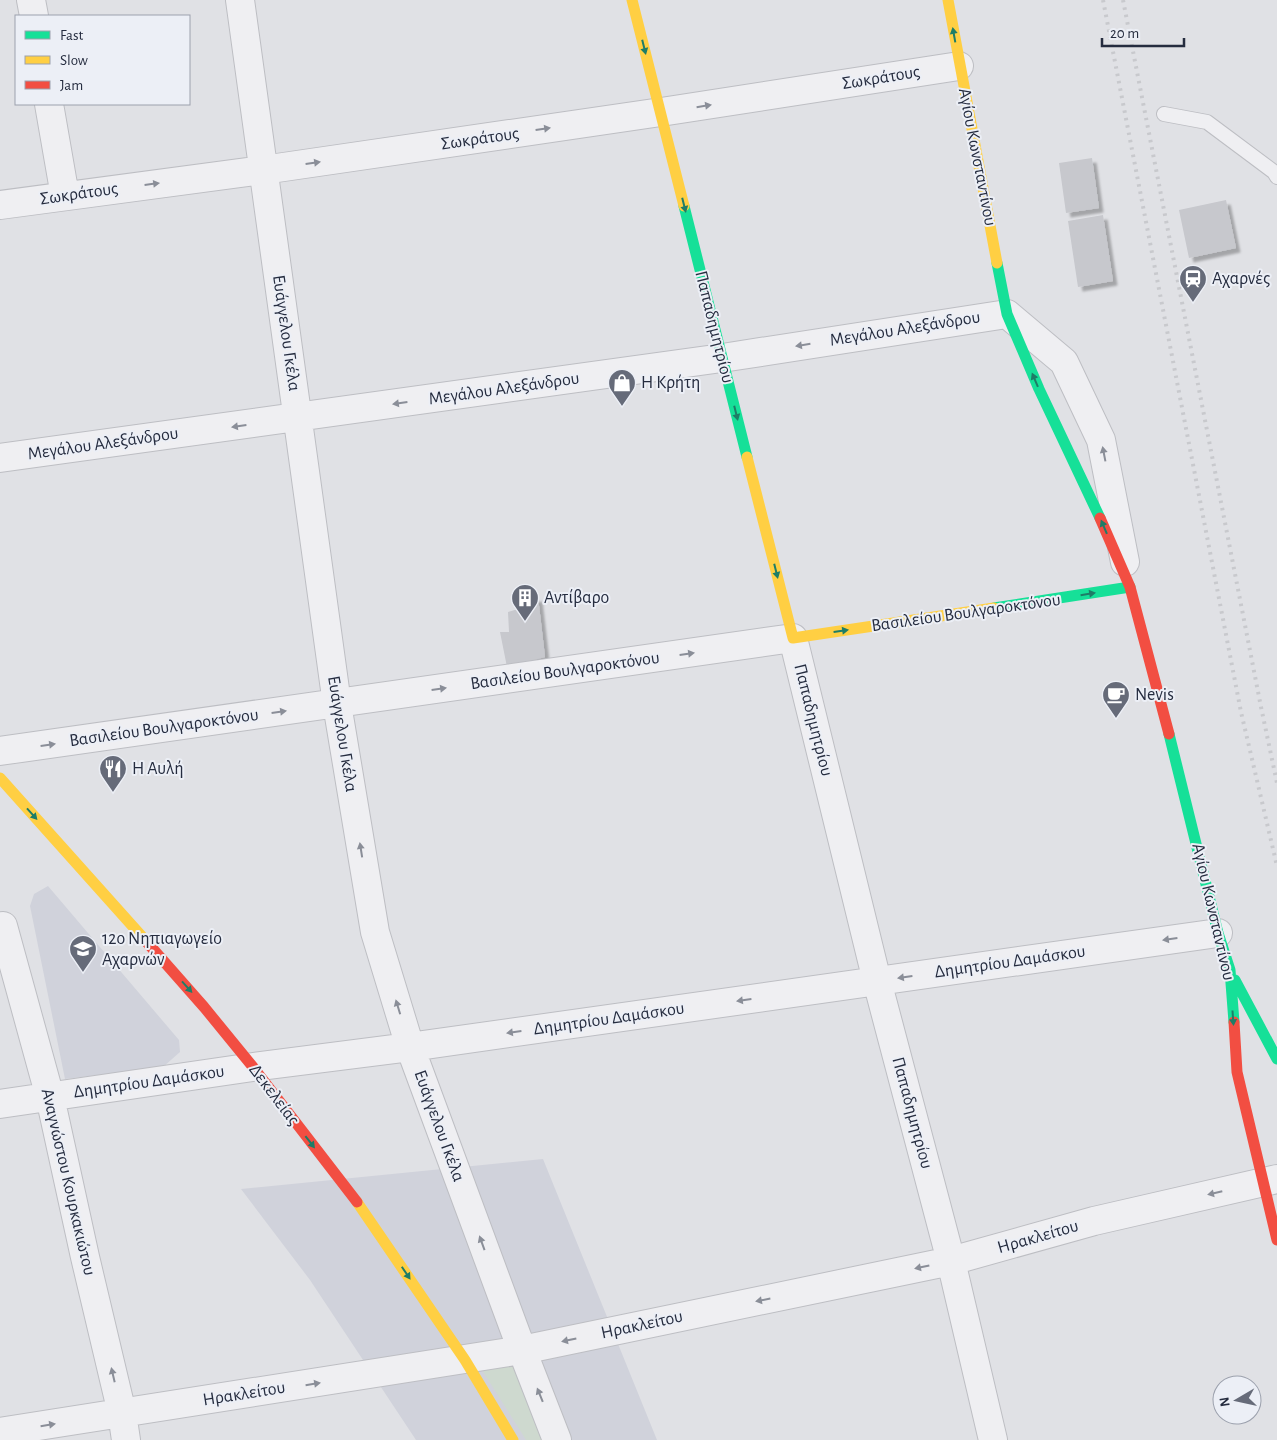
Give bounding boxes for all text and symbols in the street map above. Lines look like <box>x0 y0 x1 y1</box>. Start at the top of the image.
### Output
legend <box>15 15 190 105</box>
scale bar <box>1102 15 1184 47</box>
text: 20 m <box>1110 26 1139 41</box>
one-way arrow <box>949 27 957 43</box>
text: Fast <box>60 28 84 43</box>
one-way arrow <box>640 40 648 55</box>
text: Slow <box>60 53 88 68</box>
street label: Σωκράτους <box>841 63 921 93</box>
text: Jam <box>60 78 83 93</box>
street label: Αγίου Κωνσταντίνου <box>955 86 1000 228</box>
one-way arrow <box>697 101 713 109</box>
street label: Σωκράτους <box>440 125 520 153</box>
one-way arrow <box>536 125 552 133</box>
one-way arrow <box>306 159 322 167</box>
street label: Σωκράτους <box>39 180 119 208</box>
one-way arrow <box>145 180 161 188</box>
one-way arrow <box>680 197 688 212</box>
station icon: Αχαρνές <box>1178 264 1208 303</box>
street label: Παπαδημητρίου <box>691 269 738 385</box>
place label: Αχαρνές <box>1212 270 1270 288</box>
street label: Ευάγγελου Γκέλα <box>269 274 303 392</box>
street label: Μεγάλου Αλεξάνδρου <box>828 308 982 350</box>
one-way arrow <box>795 341 811 349</box>
shop icon: Η Κρήτη <box>607 368 637 407</box>
street label: Μεγάλου Αλεξάνδρου <box>427 370 581 408</box>
one-way arrow <box>1030 373 1038 387</box>
place label: Η Κρήτη <box>641 374 700 392</box>
one-way arrow <box>392 400 408 408</box>
one-way arrow <box>732 406 740 421</box>
one-way arrow <box>231 422 247 430</box>
street label: Μεγάλου Αλεξάνδρου <box>26 425 180 463</box>
one-way arrow <box>1100 446 1108 461</box>
one-way arrow <box>1099 520 1107 534</box>
one-way arrow <box>772 563 780 578</box>
building icon: Αντίβαρο <box>510 583 540 622</box>
place label: Αντίβαρο <box>544 588 609 607</box>
street label: Βασιλείου Βουλγαροκτόνου <box>870 590 1062 635</box>
one-way arrow <box>1080 590 1096 598</box>
one-way arrow <box>833 627 849 635</box>
street label: Βασιλείου Βουλγαροκτόνου <box>469 648 661 693</box>
one-way arrow <box>679 649 695 657</box>
street label: Παπαδημητρίου <box>790 662 837 778</box>
street label: Ευάγγελου Γκέλα <box>324 675 360 793</box>
cafe icon: Nevis <box>1101 680 1131 719</box>
one-way arrow <box>432 685 448 693</box>
place label: Nevis <box>1135 686 1174 704</box>
street label: Βασιλείου Βουλγαροκτόνου <box>68 705 260 750</box>
one-way arrow <box>271 708 287 716</box>
one-way arrow <box>41 740 57 748</box>
restaurant icon: Η Αυλή <box>98 754 128 793</box>
place label: Η Αυλή <box>132 760 183 778</box>
one-way arrow <box>27 807 38 820</box>
one-way arrow <box>356 841 364 857</box>
street label: Αγίου Κωνσταντίνου <box>1188 841 1239 982</box>
place label: 12ο Νηπιαγωγείο Αχαρνών <box>102 929 222 969</box>
school or university icon: 12ο Νηπιαγωγείο Αχαρνών <box>68 934 98 973</box>
one-way arrow <box>1162 936 1178 944</box>
street label: Δημητρίου Δαμάσκου <box>933 942 1087 982</box>
one-way arrow <box>897 973 913 981</box>
one-way arrow <box>181 981 193 993</box>
one-way arrow <box>736 996 752 1004</box>
street label: Δημητρίου Δαμάσκου <box>532 999 686 1039</box>
one-way arrow <box>393 1000 401 1015</box>
one-way arrow <box>1230 1011 1238 1027</box>
one-way arrow <box>506 1029 522 1037</box>
street label: Παπαδημητρίου <box>888 1055 937 1171</box>
street label: Δεκελείας <box>245 1061 303 1129</box>
street label: Δημητρίου Δαμάσκου <box>72 1062 226 1102</box>
street label: Ευάγγελου Γκέλα <box>410 1068 468 1184</box>
street label: Αναγνώστου Κουρκακιώτου <box>38 1087 98 1277</box>
one-way arrow <box>304 1136 315 1149</box>
one-way arrow <box>1207 1189 1223 1197</box>
street label: Ηρακλείτου <box>995 1216 1080 1257</box>
one-way arrow <box>478 1235 485 1250</box>
one-way arrow <box>914 1263 929 1271</box>
one-way arrow <box>401 1266 411 1280</box>
one-way arrow <box>755 1296 770 1304</box>
street label: Ηρακλείτου <box>599 1307 685 1342</box>
one-way arrow <box>562 1336 577 1344</box>
one-way arrow <box>109 1368 117 1383</box>
north arrow <box>1212 1375 1262 1425</box>
street label: Ηρακλείτου <box>201 1378 287 1409</box>
one-way arrow <box>305 1379 321 1387</box>
one-way arrow <box>535 1388 543 1402</box>
text: N <box>1217 1396 1233 1408</box>
one-way arrow <box>41 1420 57 1428</box>

